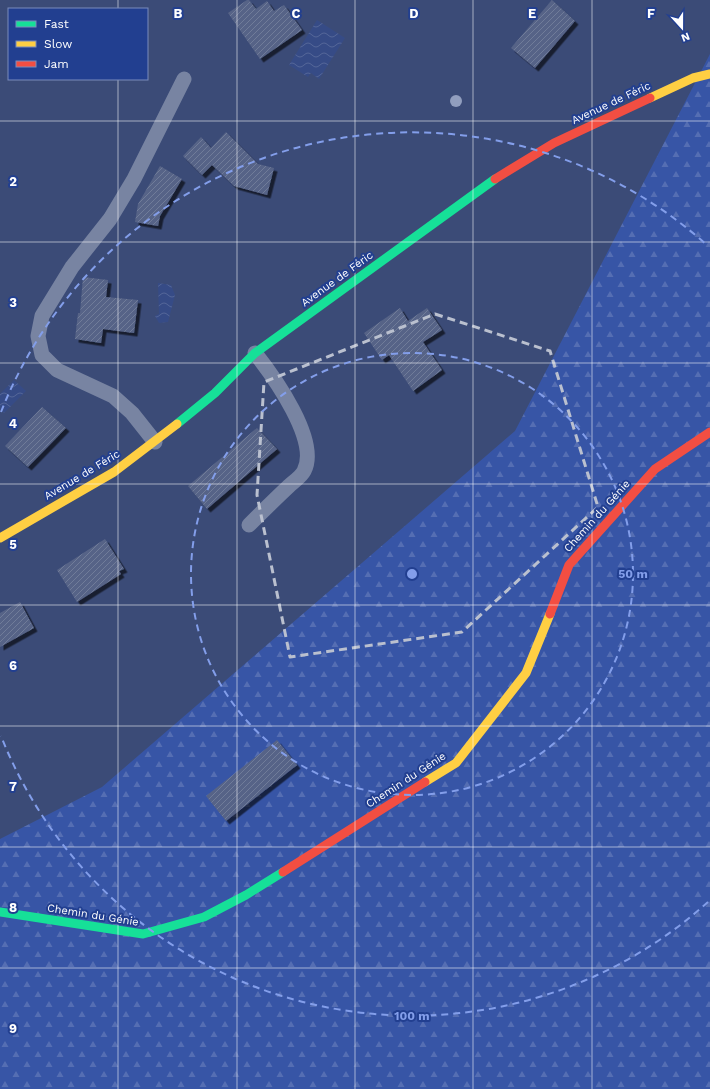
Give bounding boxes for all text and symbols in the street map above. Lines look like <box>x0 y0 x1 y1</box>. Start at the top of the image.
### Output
text: B <box>174 6 183 21</box>
text: C <box>292 6 301 21</box>
text: D <box>409 6 419 21</box>
text: E <box>528 6 536 21</box>
text: F <box>647 6 655 21</box>
legend <box>8 8 148 80</box>
north arrow <box>662 8 702 48</box>
text: Fast <box>44 17 69 31</box>
text: N <box>679 29 692 44</box>
text: Slow <box>44 37 72 51</box>
text: Jam <box>44 57 69 71</box>
street label: Avenue de Féric <box>569 79 653 127</box>
text: 2 <box>9 174 17 189</box>
street label: Avenue de Féric <box>299 249 375 309</box>
text: 3 <box>9 295 17 310</box>
text: 4 <box>9 416 18 431</box>
street label: Avenue de Féric <box>42 447 122 503</box>
street label: Chemin du Génie <box>561 477 633 555</box>
text: 5 <box>9 537 17 552</box>
centre of rings <box>405 567 419 581</box>
text: 50 m <box>618 567 648 581</box>
text: 6 <box>9 658 17 673</box>
street label: Chemin du Génie <box>364 749 448 811</box>
text: 7 <box>9 779 17 794</box>
text: 8 <box>9 900 17 915</box>
street label: Chemin du Génie <box>46 901 140 929</box>
text: 100 m <box>394 1009 430 1023</box>
text: 9 <box>9 1021 17 1036</box>

